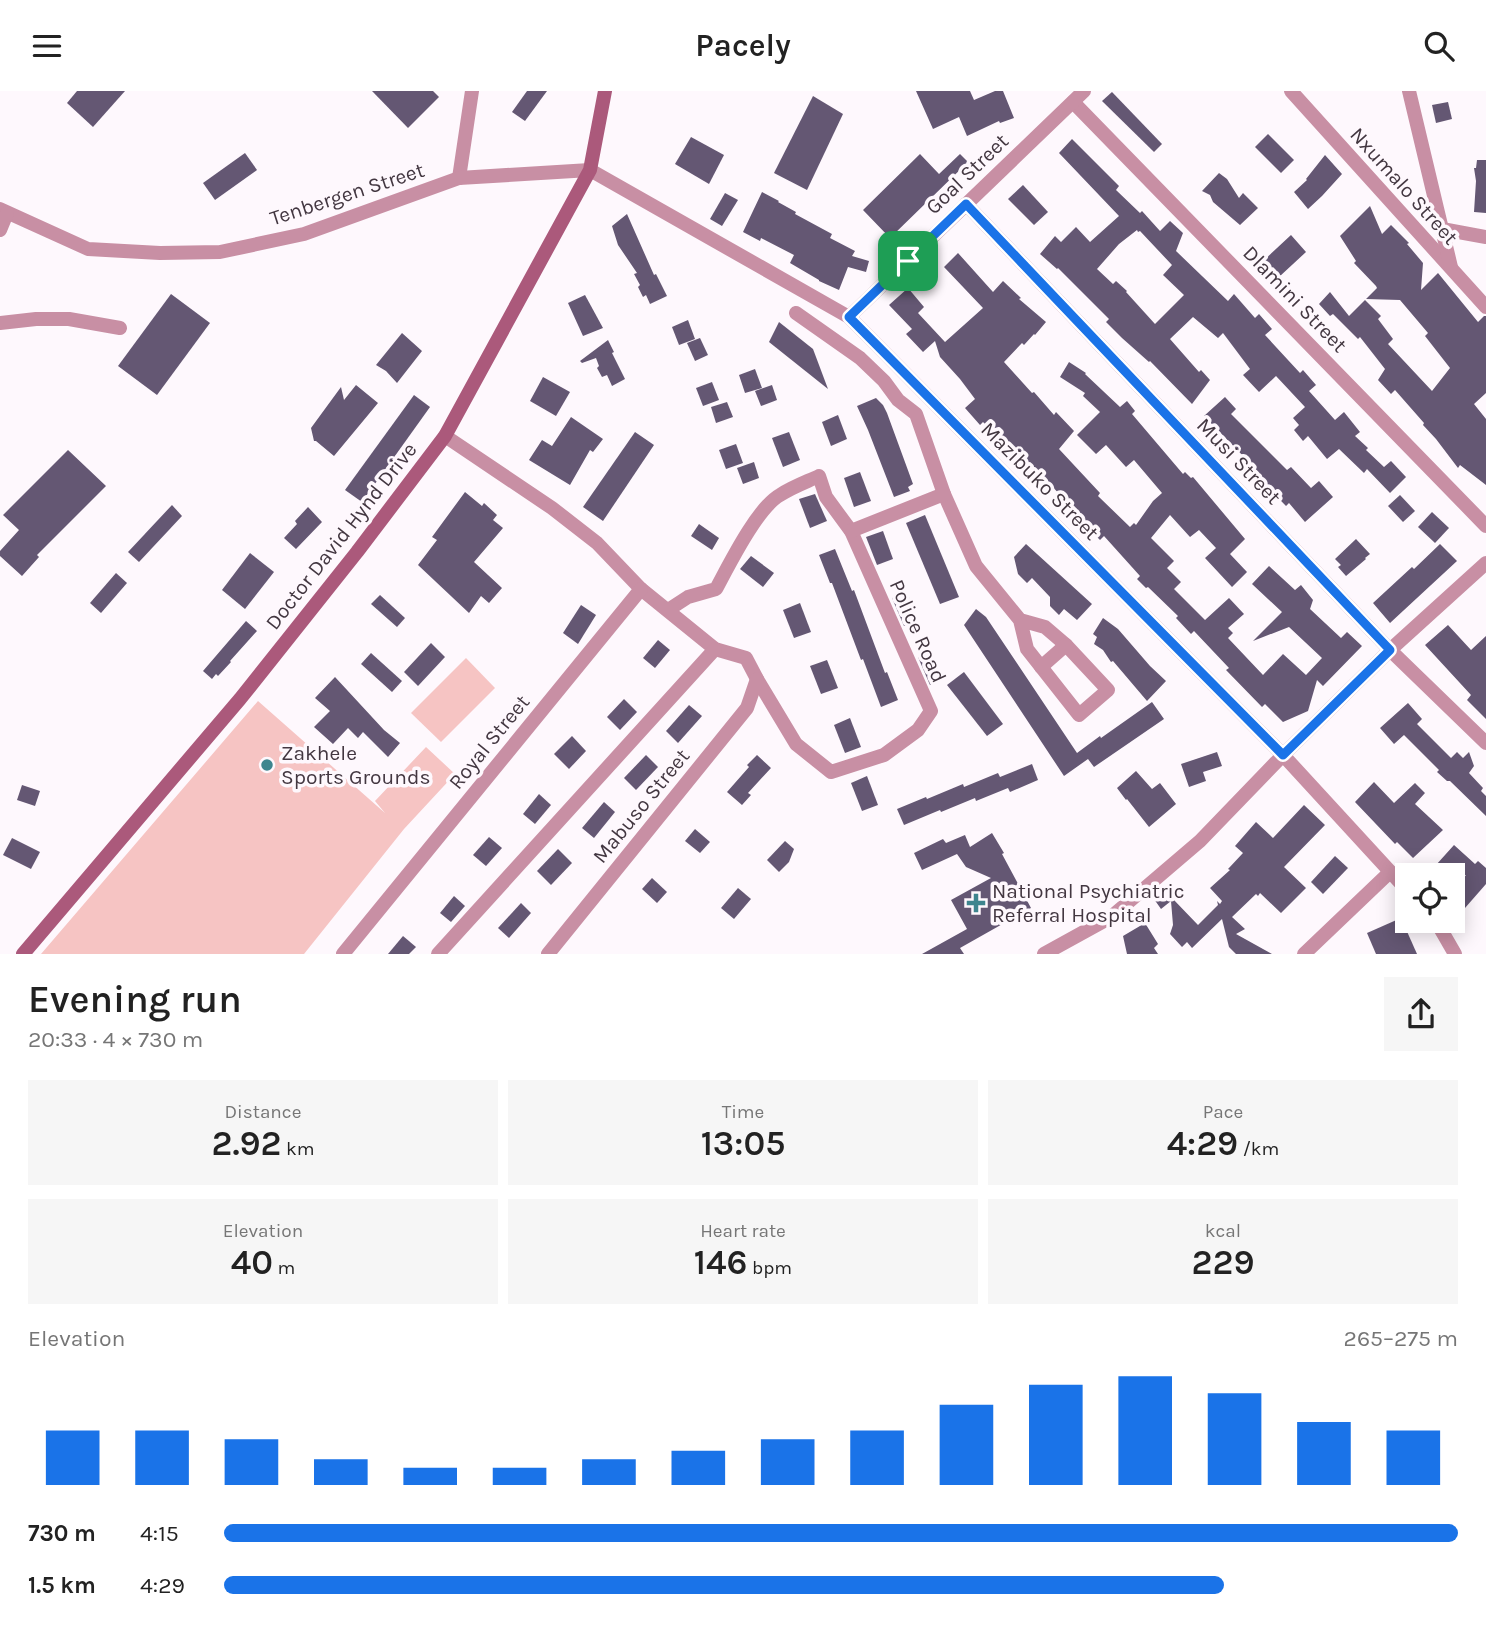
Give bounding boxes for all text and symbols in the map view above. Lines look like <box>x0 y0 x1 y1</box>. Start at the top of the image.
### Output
icon: menu <box>28 27 66 65</box>
text: Pacely <box>695 27 791 64</box>
icon: search <box>1420 27 1458 65</box>
street label: Nxumalo Street <box>1345 123 1463 249</box>
street label: Goal Street <box>921 129 1013 219</box>
street label: Tenbergen Street <box>267 158 427 230</box>
pin <box>878 231 938 291</box>
street label: Dlamini Street <box>1238 241 1352 357</box>
icon: arrive <box>889 242 927 280</box>
street label: Musi Street <box>1192 413 1286 509</box>
street label: Mazibuko Street <box>976 417 1104 545</box>
street label: Doctor David Hynd Drive <box>261 438 421 634</box>
street label: Police Road <box>885 576 951 686</box>
street label: Royal Street <box>444 690 534 794</box>
place label: Zakhele Sports Grounds <box>281 741 430 789</box>
street label: Mabuso Street <box>588 744 694 868</box>
marker: Zakhele Sports Grounds <box>259 757 275 773</box>
map controls <box>1395 863 1465 933</box>
button: locate <box>1395 863 1465 933</box>
place label: National Psychiatric Referral Hospital <box>992 879 1185 927</box>
marker: National Psychiatric Referral Hospital <box>966 893 986 913</box>
text: Evening run <box>28 977 242 1022</box>
button: share <box>1384 977 1458 1051</box>
text: 20:33 · 4 × 730 m <box>28 1026 203 1053</box>
text: Distance <box>225 1101 301 1123</box>
text: Time <box>722 1101 764 1123</box>
text: Pace <box>1203 1101 1243 1123</box>
text: 2.92 <box>211 1123 282 1164</box>
text: 13:05 <box>701 1123 785 1164</box>
text: 4:29 <box>1167 1123 1238 1164</box>
text: km <box>282 1138 315 1160</box>
text: /km <box>1238 1138 1279 1160</box>
text: Elevation <box>223 1220 303 1242</box>
text: Heart rate <box>700 1220 786 1242</box>
text: kcal <box>1205 1220 1241 1242</box>
text: 40 <box>231 1242 273 1283</box>
text: 146 <box>694 1242 747 1283</box>
text: 229 <box>1192 1242 1254 1283</box>
text: m <box>273 1257 295 1279</box>
text: bpm <box>747 1257 792 1279</box>
text: Elevation <box>28 1325 125 1352</box>
text: 265–275 m <box>1344 1325 1458 1352</box>
text: 730 m <box>28 1520 96 1547</box>
text: 4:15 <box>140 1520 179 1547</box>
text: 1.5 km <box>28 1572 96 1599</box>
text: 4:29 <box>140 1572 185 1599</box>

